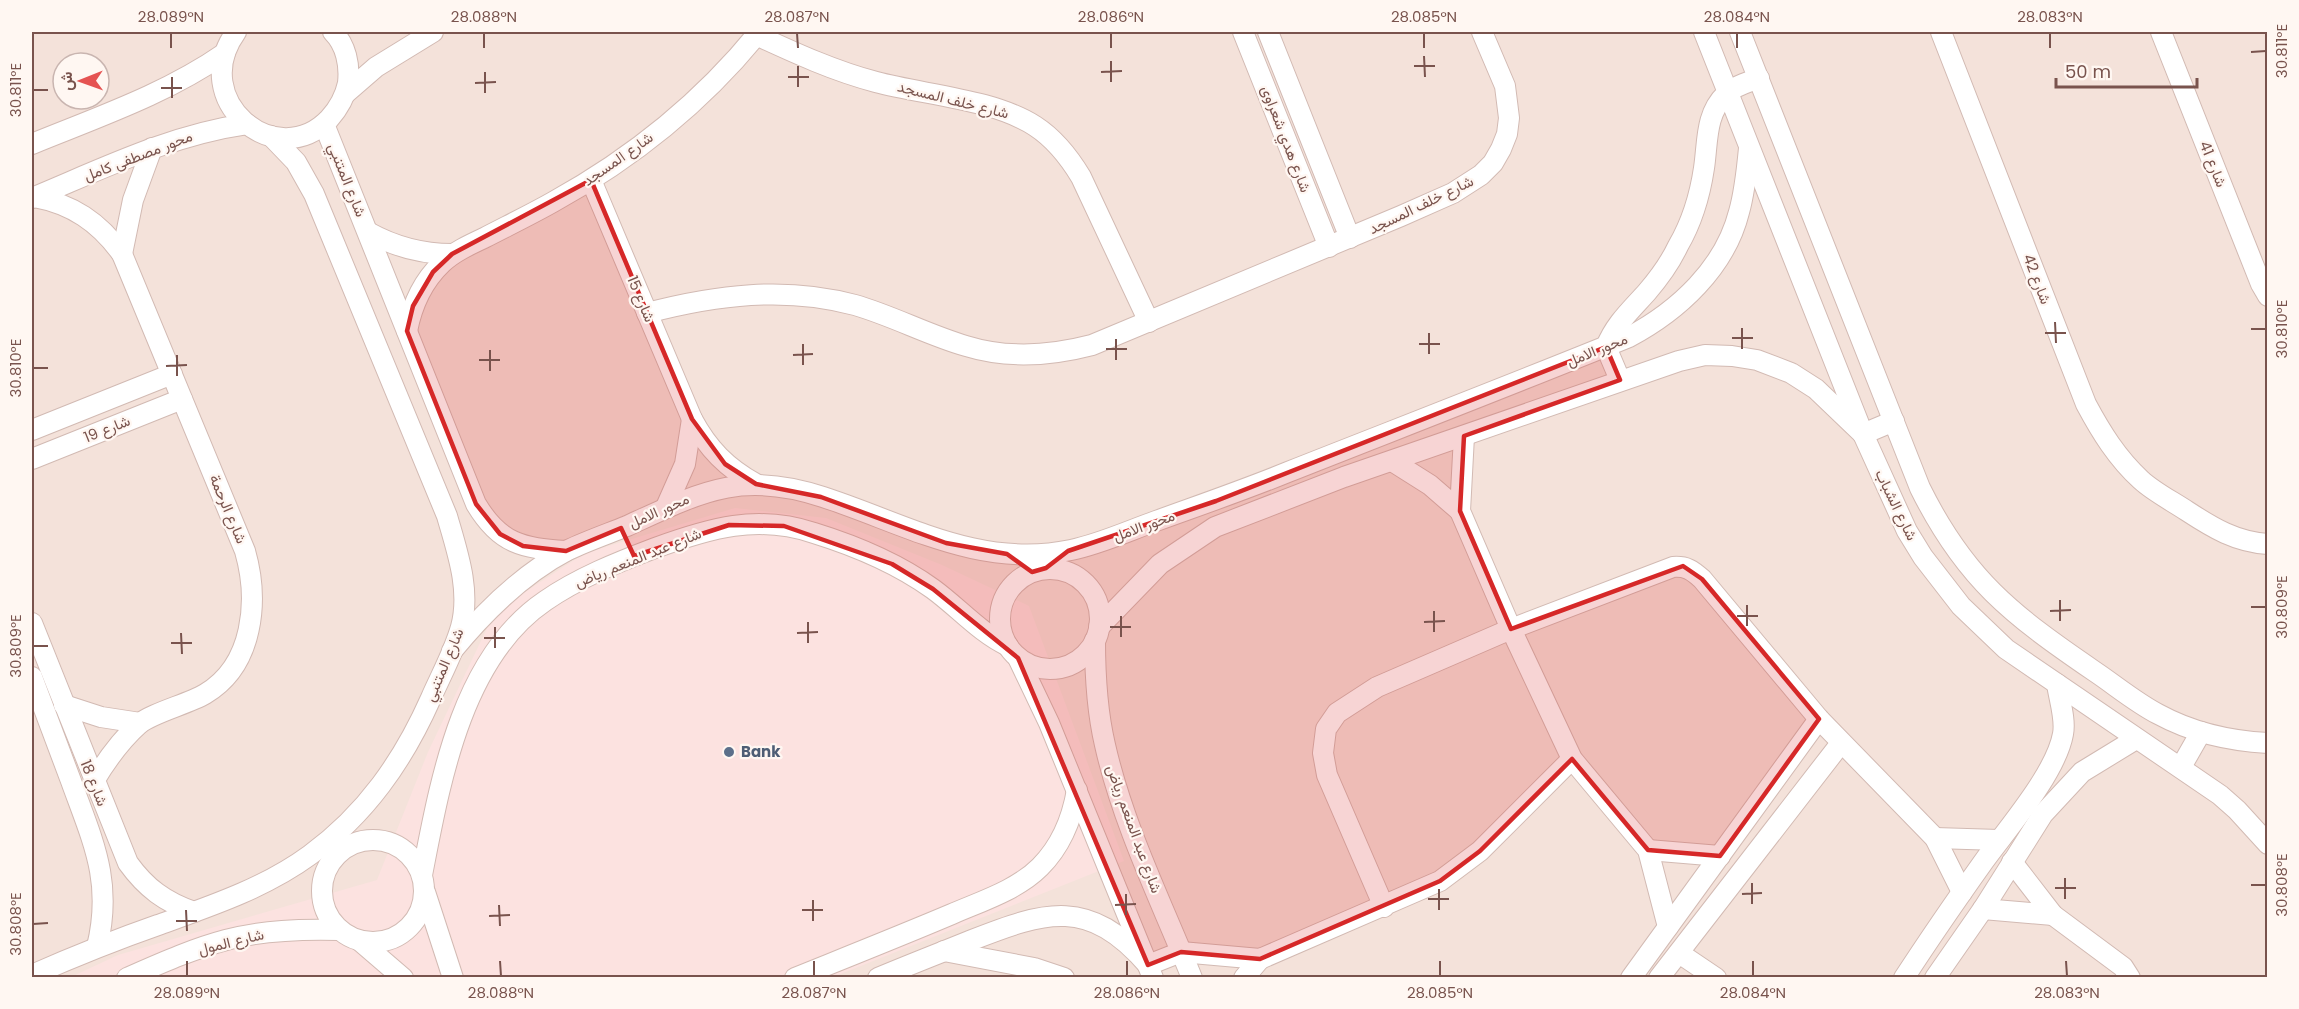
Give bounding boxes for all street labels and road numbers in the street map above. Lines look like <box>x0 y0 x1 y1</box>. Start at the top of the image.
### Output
street label: شارع خلف المسجد <box>895 76 1011 125</box>
street label: شارع هدي شعراوى <box>1254 82 1317 197</box>
street label: محور مصطفى كامل <box>80 125 195 186</box>
street label: شارع المسجد <box>578 127 658 191</box>
street label: شارع 41 <box>2194 137 2232 191</box>
street label: شارع المتنبي <box>320 140 372 221</box>
street label: شارع خلف المسجد <box>1365 170 1477 240</box>
street label: شارع 42 <box>2017 251 2057 307</box>
street label: شارع 15 <box>621 272 661 326</box>
street label: محور الامل <box>1563 328 1630 371</box>
street label: شارع 19 <box>80 410 134 448</box>
street label: شارع الشباب <box>1869 466 1923 545</box>
street label: شارع الرحمة <box>204 471 252 547</box>
street label: محور الامل <box>625 488 692 533</box>
street label: محور الامل <box>1110 505 1178 546</box>
street label: شارع عبد المنعم رياض <box>571 522 705 594</box>
street label: شارع المتنبي <box>419 625 471 706</box>
street label: شارع 18 <box>75 756 113 810</box>
street label: شارع عبد المنعم رياض <box>1101 762 1168 896</box>
street label: شارع المول <box>196 923 266 961</box>

